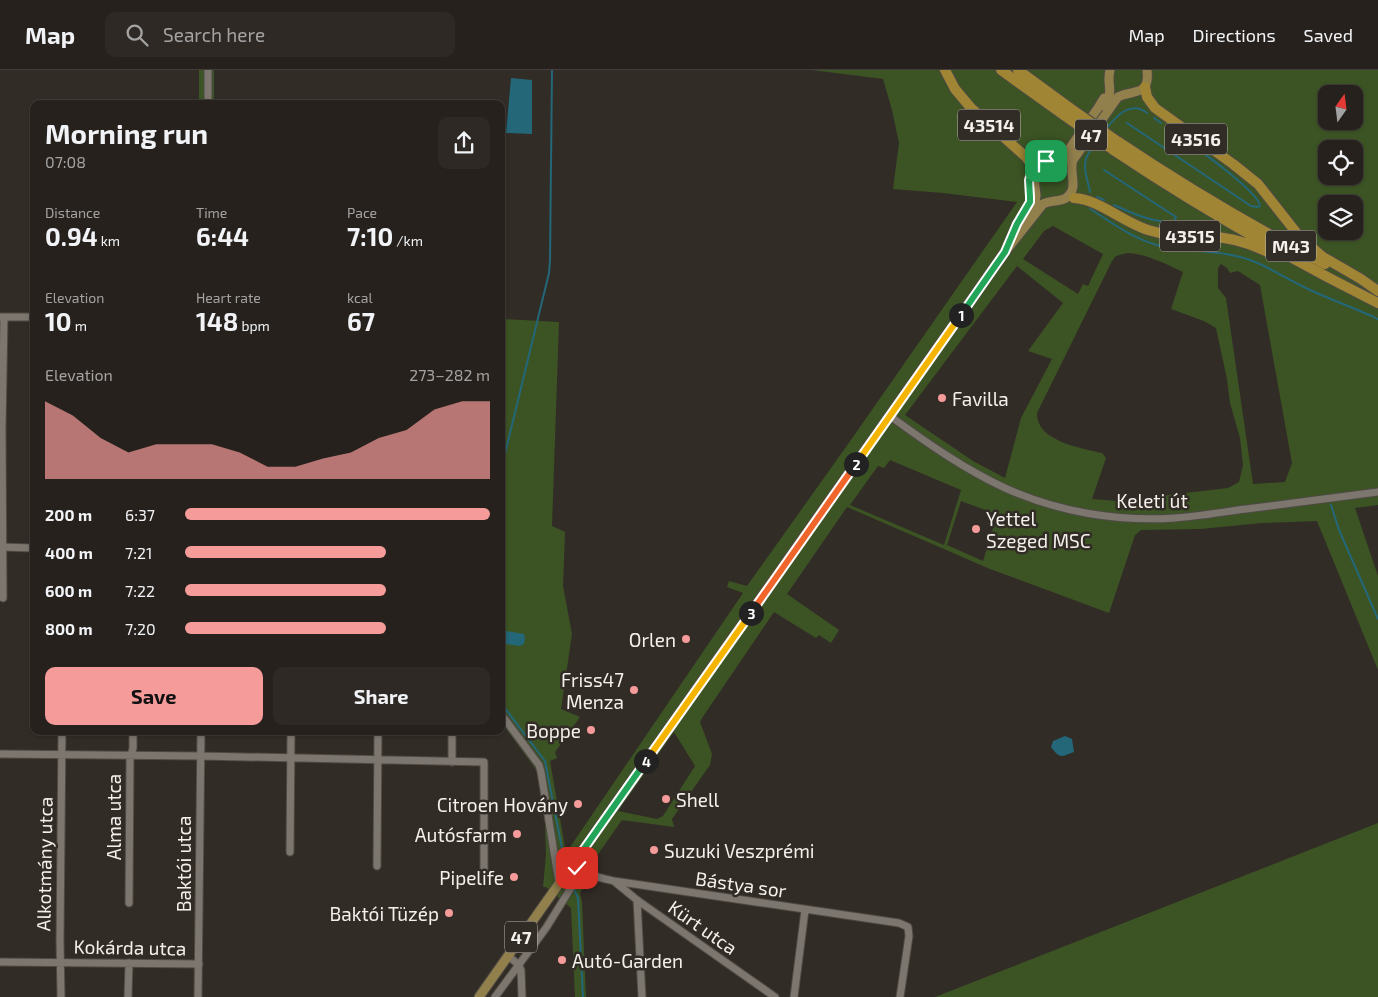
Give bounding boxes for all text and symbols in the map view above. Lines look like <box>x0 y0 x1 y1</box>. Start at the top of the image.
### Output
search box <box>105 12 455 57</box>
text: Map <box>25 20 75 49</box>
icon: search <box>123 21 151 49</box>
text: Search here <box>163 23 265 46</box>
text: Map <box>1128 24 1165 46</box>
text: Directions <box>1193 24 1276 46</box>
text: Saved <box>1304 24 1353 46</box>
north arrow <box>1318 85 1362 130</box>
map controls <box>1318 85 1363 240</box>
road number: 43514 <box>958 110 1020 140</box>
text: Morning run <box>45 116 208 150</box>
button: share <box>438 117 490 169</box>
road number: 47 <box>1075 120 1107 150</box>
road number: 43516 <box>1165 124 1227 155</box>
pin <box>1025 140 1067 182</box>
button: locate <box>1318 140 1363 185</box>
icon: arrive <box>1032 147 1060 175</box>
text: 07:08 <box>45 152 86 171</box>
button: layers <box>1318 195 1363 240</box>
text: Distance <box>45 204 100 221</box>
text: Time <box>196 204 227 221</box>
text: Pace <box>347 204 377 221</box>
road number: 43515 <box>1160 220 1220 252</box>
text: 0.94 <box>45 221 98 251</box>
text: 6:44 <box>196 221 249 251</box>
text: 7:10 <box>347 221 393 251</box>
road number: M43 <box>1266 230 1316 262</box>
text: km <box>98 232 120 249</box>
text: /km <box>393 232 423 249</box>
text: Elevation <box>45 289 104 306</box>
text: Heart rate <box>196 289 261 306</box>
text: kcal <box>347 289 373 306</box>
pin: 1 <box>948 302 974 328</box>
text: 10 <box>45 306 72 336</box>
text: 148 <box>196 306 238 336</box>
text: 67 <box>347 306 375 336</box>
text: 1 <box>958 307 965 324</box>
text: m <box>72 317 87 334</box>
text: bpm <box>238 317 270 334</box>
text: Elevation <box>45 365 113 384</box>
text: 273–282 m <box>409 365 490 384</box>
place label: Favilla <box>952 387 1009 410</box>
marker: Favilla <box>936 392 948 404</box>
pin: 2 <box>844 452 868 476</box>
text: 2 <box>852 456 861 473</box>
street label: Keleti út <box>1116 489 1188 512</box>
text: 200 m <box>45 505 92 524</box>
text: 6:37 <box>125 505 155 524</box>
place label: Yettel Szeged MSC <box>986 507 1091 552</box>
marker: Yettel Szeged MSC <box>970 523 982 535</box>
text: 400 m <box>45 543 93 562</box>
text: 7:21 <box>125 543 152 562</box>
text: 600 m <box>45 581 92 600</box>
text: 7:22 <box>125 581 155 600</box>
pin: 3 <box>738 600 764 626</box>
text: 3 <box>748 605 755 622</box>
text: 800 m <box>45 619 93 638</box>
text: 7:20 <box>125 619 156 638</box>
place label: Orlen <box>629 628 676 651</box>
marker: Orlen <box>680 633 692 645</box>
button: Save <box>45 667 263 725</box>
button: Share <box>273 667 490 725</box>
place label: Friss47 Menza <box>561 668 624 713</box>
marker: Friss47 Menza <box>628 684 640 696</box>
place label: Boppe <box>526 719 581 742</box>
marker: Boppe <box>585 724 597 736</box>
pin: 4 <box>634 748 658 774</box>
text: 4 <box>642 753 651 770</box>
street label: Alma utca <box>102 774 125 860</box>
place label: Shell <box>676 788 720 811</box>
place label: Citroen Hovány <box>437 793 568 816</box>
marker: Shell <box>660 793 672 805</box>
street label: Alkotmány utca <box>31 796 57 932</box>
marker: Citroen Hovány <box>572 798 584 810</box>
street label: Baktói utca <box>172 816 195 912</box>
place label: Autósfarm <box>415 823 507 846</box>
marker: Autósfarm <box>511 828 523 840</box>
place label: Suzuki Veszprémi <box>664 839 815 862</box>
marker: Suzuki Veszprémi <box>648 844 660 856</box>
pin <box>556 847 598 889</box>
icon: check <box>563 854 591 882</box>
place label: Pipelife <box>439 866 504 889</box>
street label: Bástya sor <box>694 866 788 902</box>
marker: Pipelife <box>508 871 520 883</box>
street label: Kürt utca <box>664 895 742 959</box>
place label: Baktói Tüzép <box>330 902 439 925</box>
marker: Baktói Tüzép <box>443 907 455 919</box>
road number: 47 <box>505 922 537 952</box>
street label: Kokárda utca <box>73 935 187 959</box>
place label: Autó-Garden <box>572 949 683 972</box>
marker: Autó-Garden <box>556 954 568 966</box>

